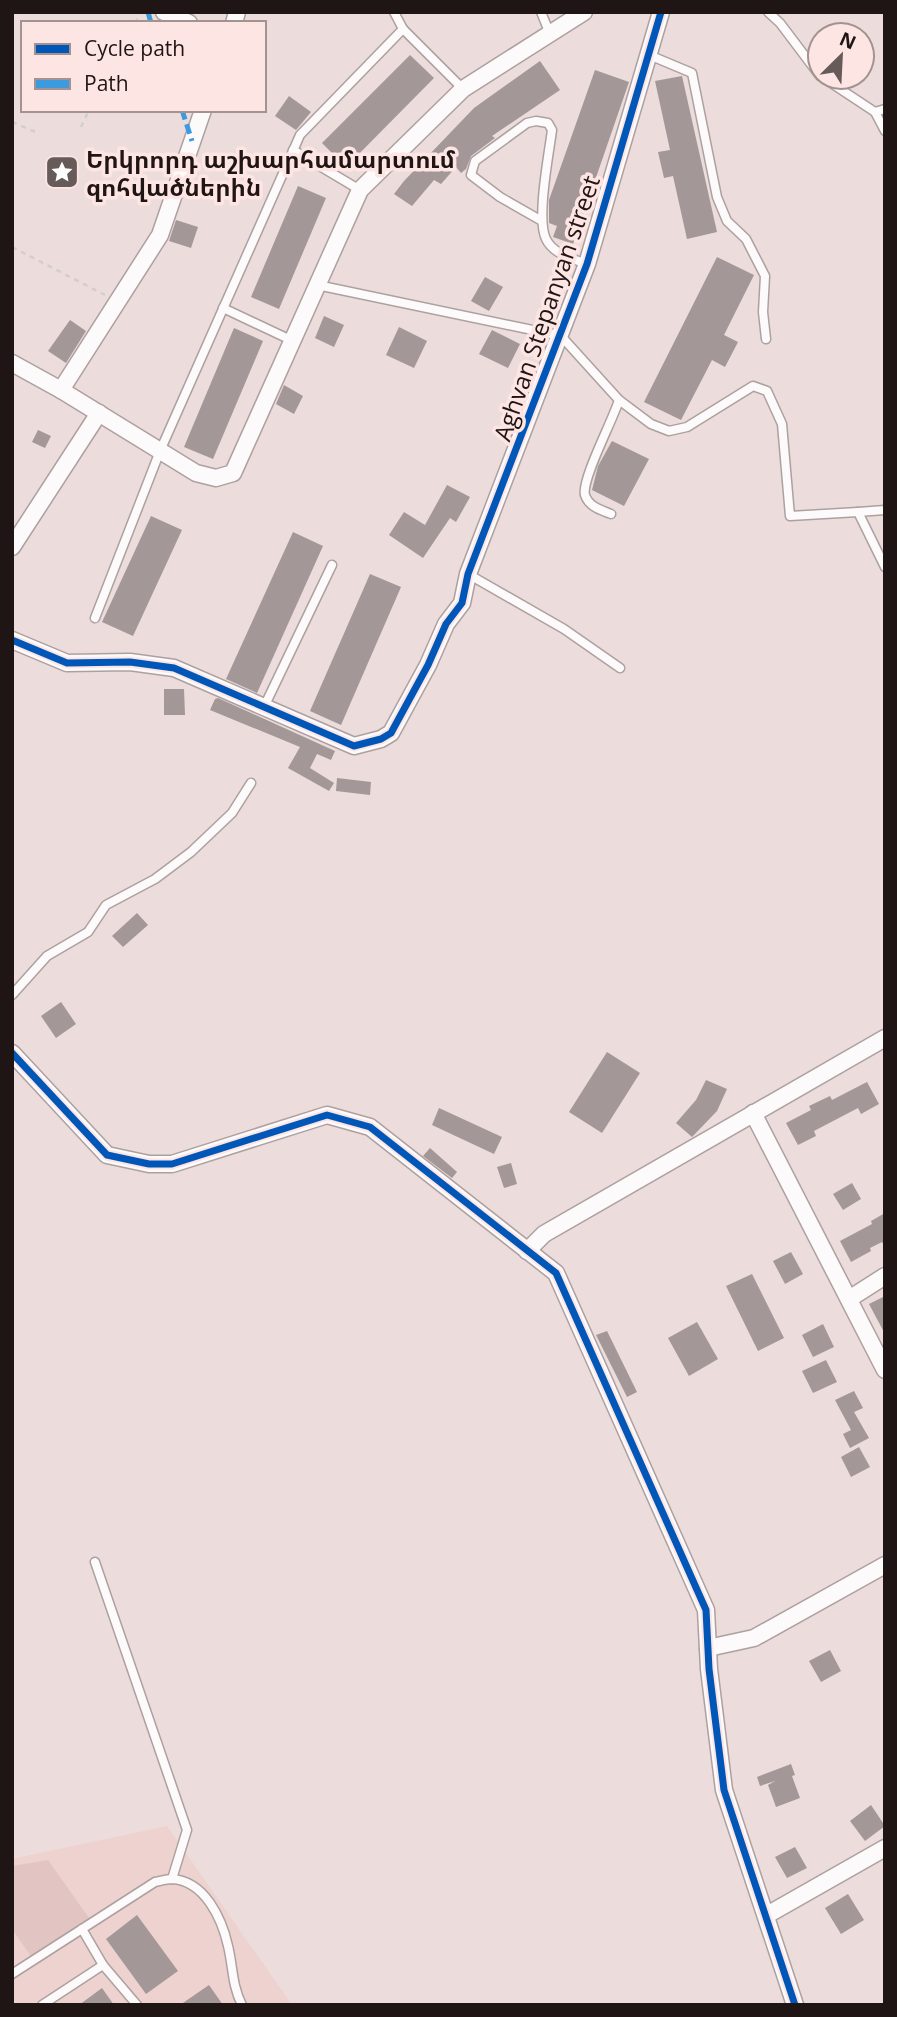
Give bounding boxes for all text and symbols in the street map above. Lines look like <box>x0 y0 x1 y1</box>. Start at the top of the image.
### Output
legend <box>21 21 266 112</box>
north arrow <box>806 21 876 91</box>
text: N <box>836 25 860 55</box>
text: Cycle path <box>84 34 185 62</box>
text: Path <box>84 69 129 97</box>
place label: Երկրորդ աշխարհամարտում զոհվածներին <box>86 142 455 203</box>
place icon: Երկրորդ աշխարհամարտում զոհվածներին <box>43 153 81 191</box>
street label: Aghvan Stepanyan street <box>485 171 607 445</box>

